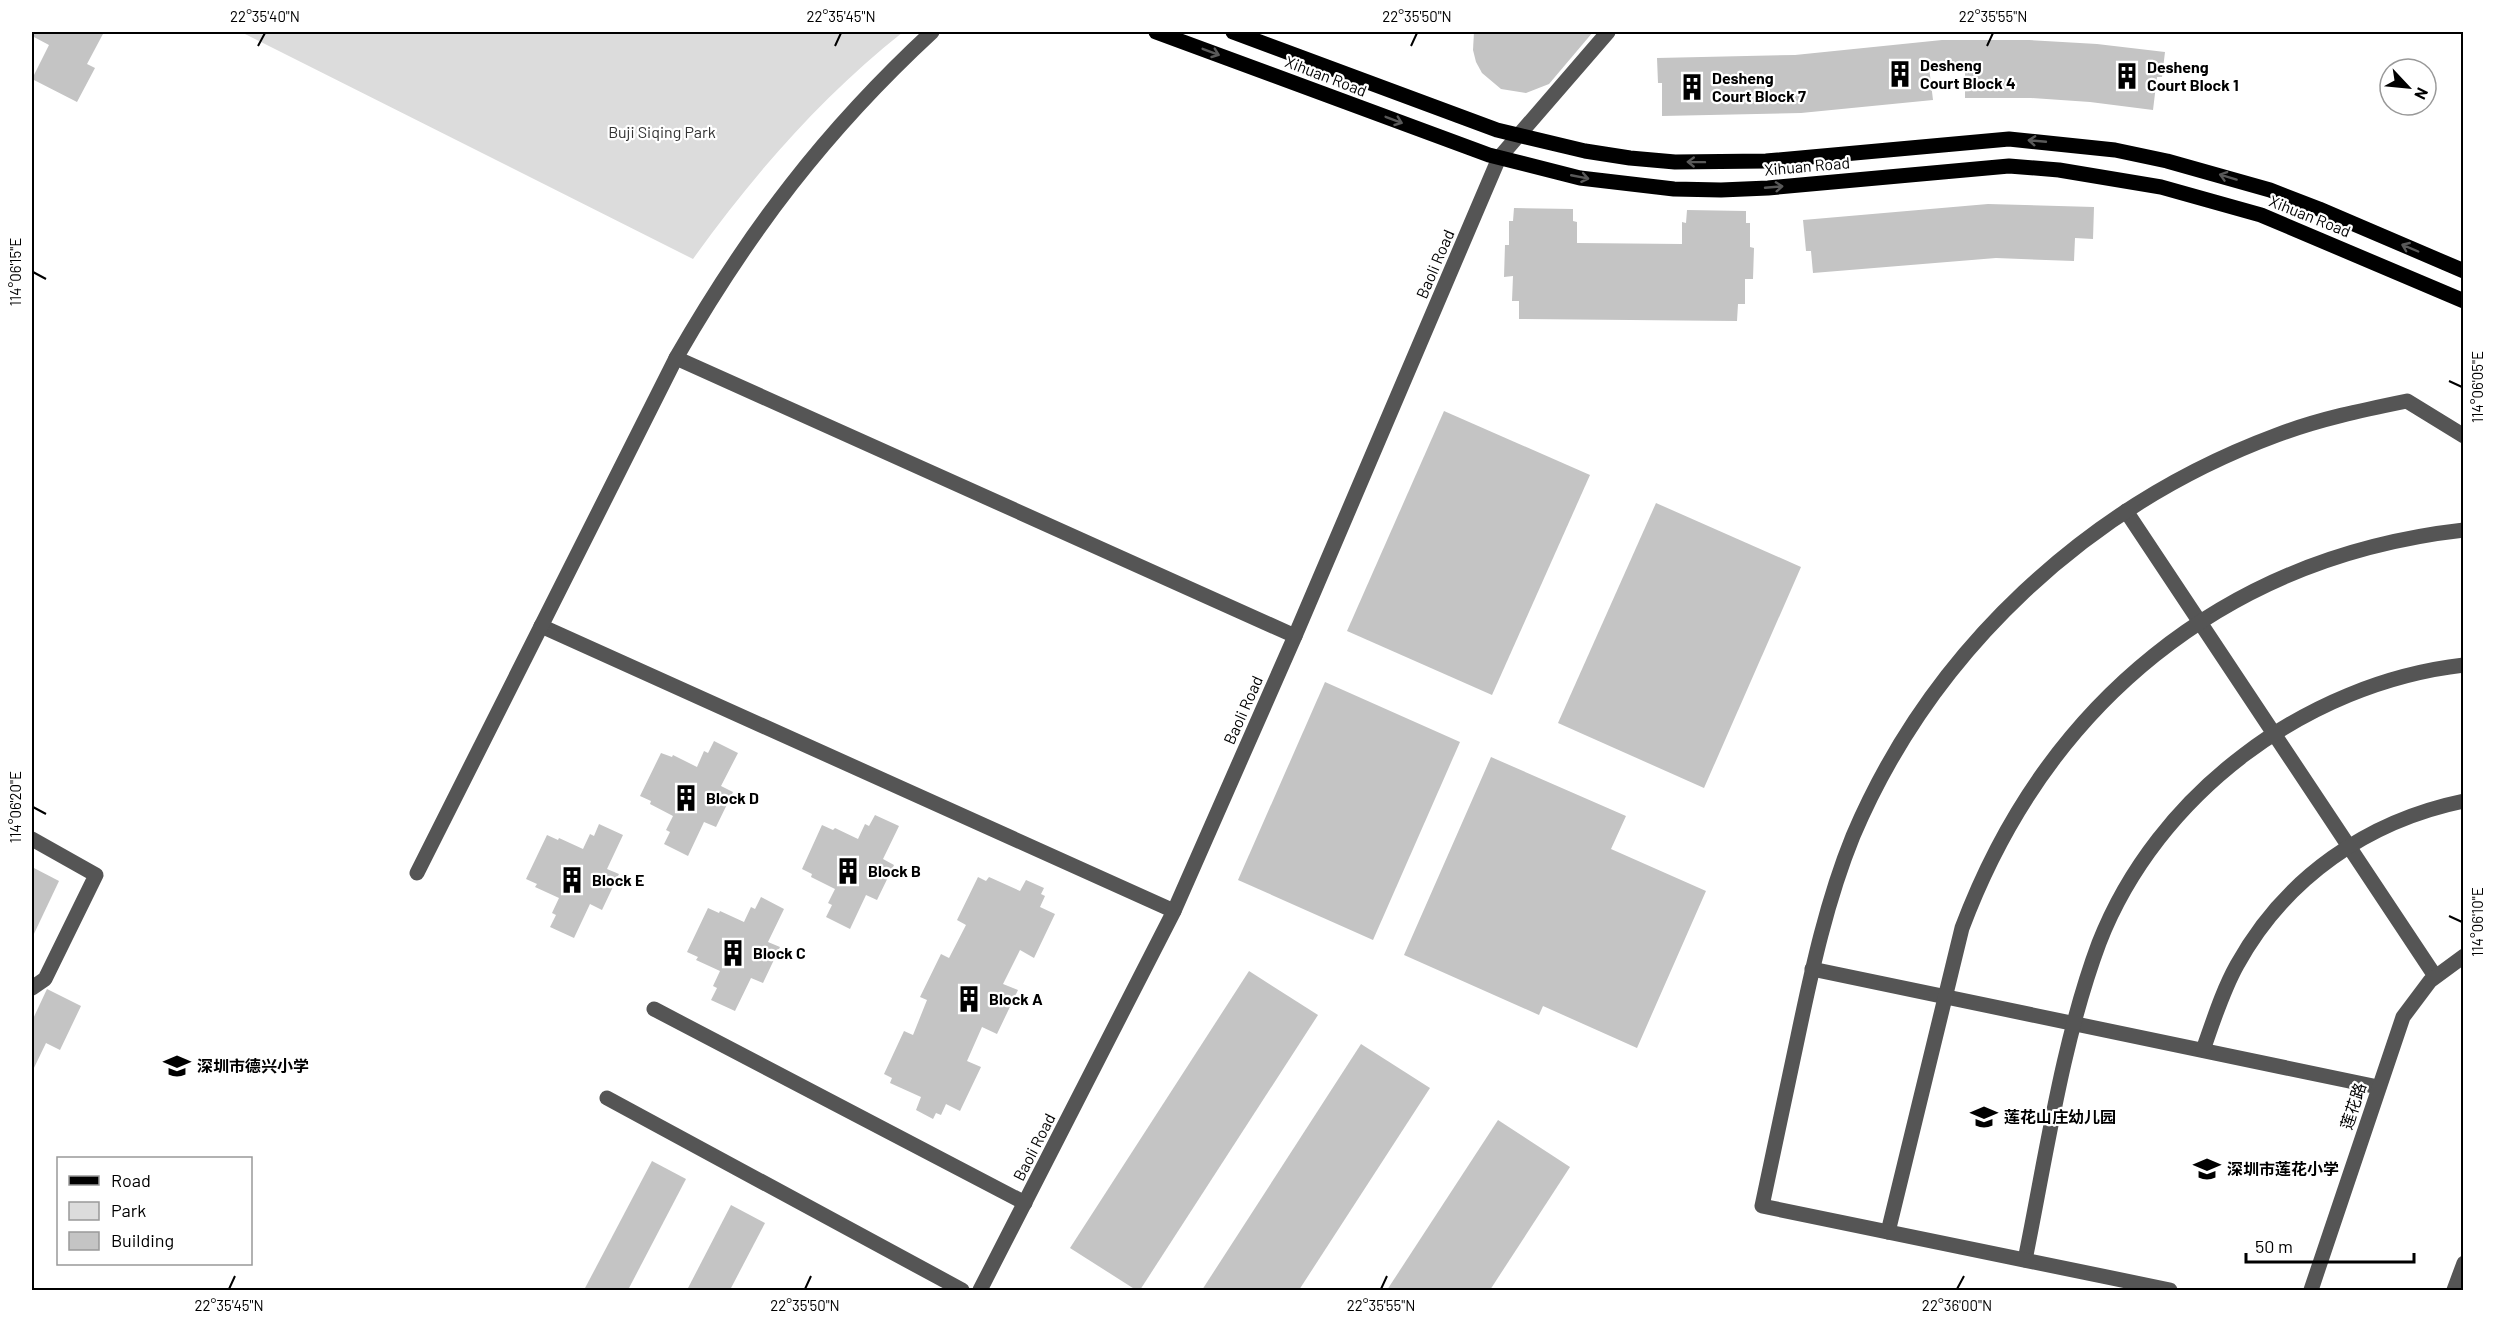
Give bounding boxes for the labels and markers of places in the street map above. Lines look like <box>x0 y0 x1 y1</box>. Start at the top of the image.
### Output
place label: Desheng Court Block 4 <box>1920 55 2016 92</box>
place label: Desheng Court Block 1 <box>2147 57 2239 94</box>
building icon: Desheng Court Block 4 <box>1885 59 1915 89</box>
building icon: Desheng Court Block 1 <box>2112 61 2142 91</box>
place label: Desheng Court Block 7 <box>1712 68 1806 105</box>
building icon: Desheng Court Block 7 <box>1677 72 1707 102</box>
building icon: Block D <box>671 783 701 813</box>
place label: Block D <box>706 788 759 807</box>
building icon: Block B <box>833 856 863 886</box>
place label: Block B <box>868 861 921 880</box>
building icon: Block E <box>557 865 587 895</box>
place label: Block E <box>592 870 644 889</box>
building icon: Block C <box>718 938 748 968</box>
place label: Block C <box>753 943 806 962</box>
building icon: Block A <box>954 984 984 1014</box>
place label: Block A <box>989 989 1043 1008</box>
school or university icon: 深圳市德兴小学 <box>162 1051 192 1081</box>
place label: 深圳市德兴小学 <box>197 1056 309 1075</box>
school or university icon: 莲花山庄幼儿园 <box>1969 1102 1999 1132</box>
place label: 莲花山庄幼儿园 <box>2004 1107 2116 1126</box>
school or university icon: 深圳市莲花小学 <box>2192 1154 2222 1184</box>
place label: 深圳市莲花小学 <box>2227 1159 2339 1178</box>

